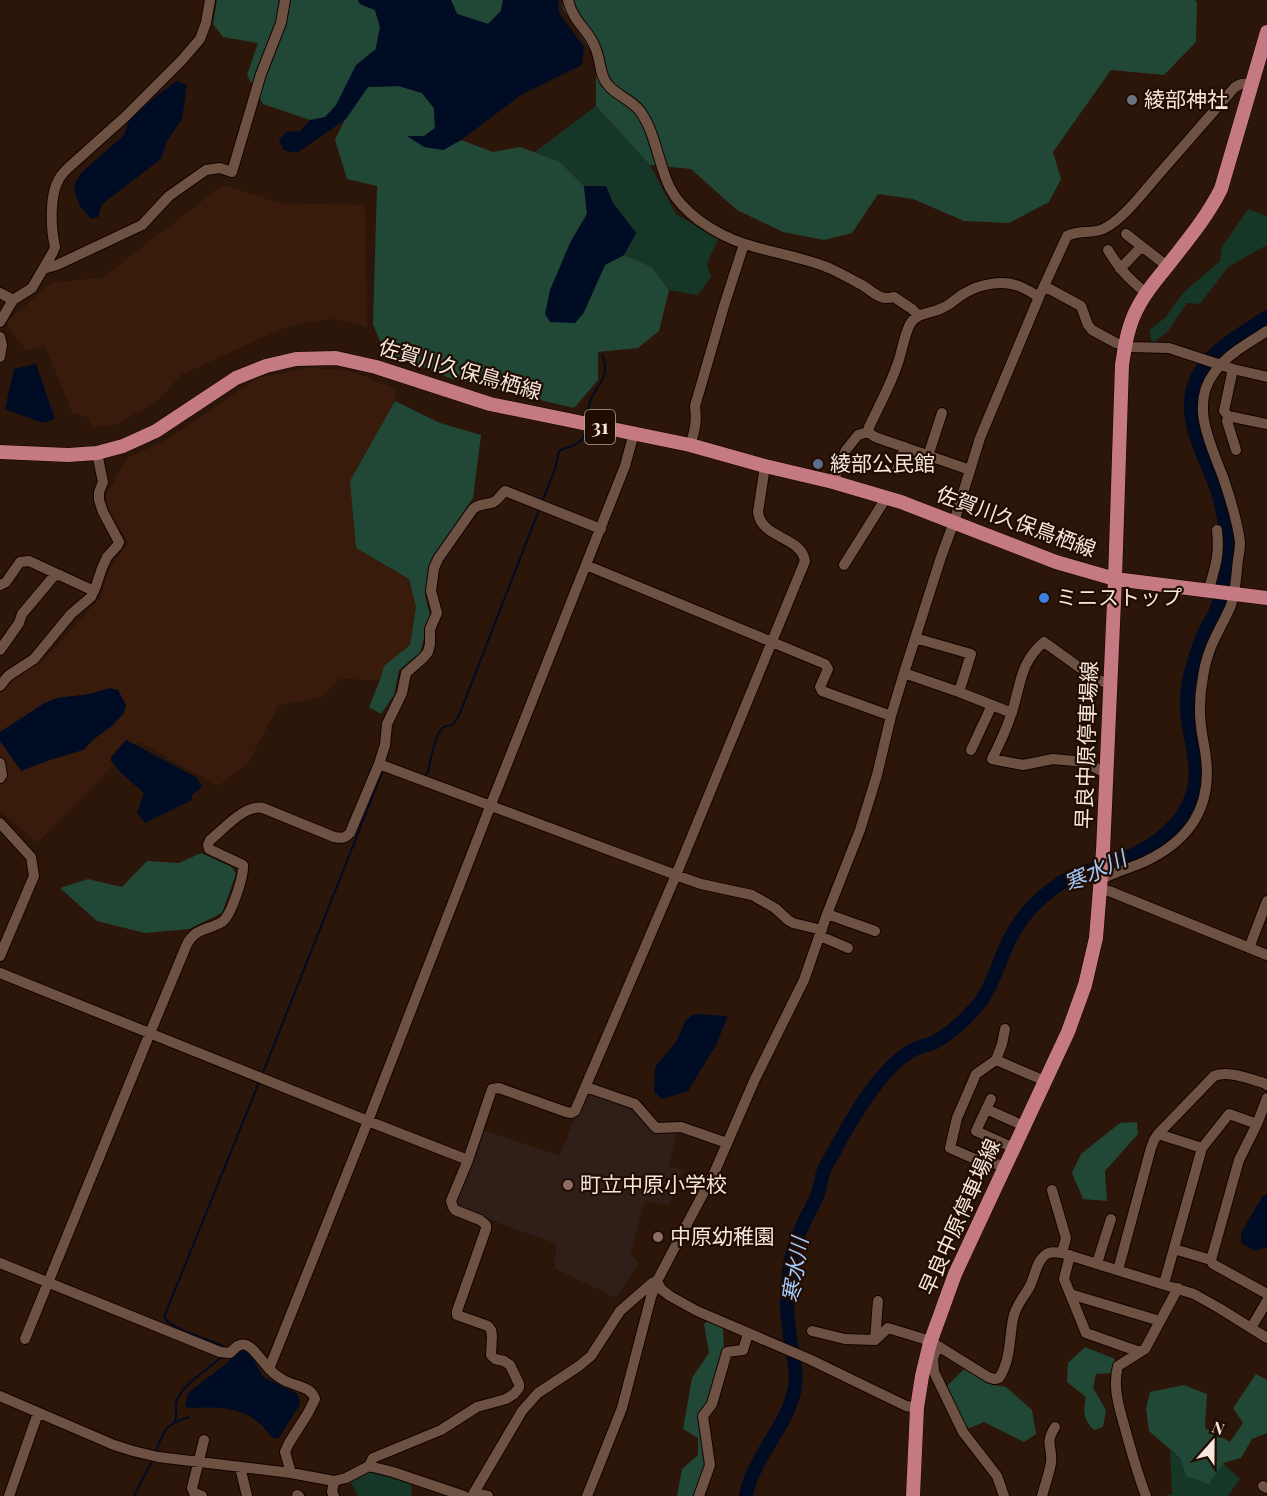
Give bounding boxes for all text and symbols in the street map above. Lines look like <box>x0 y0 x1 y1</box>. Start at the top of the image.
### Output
place label: 綾部神社 <box>1144 84 1228 112</box>
marker: 綾部神社 <box>1125 93 1139 107</box>
street label: 佐賀川久保鳥栖線 <box>376 331 545 405</box>
road number: 31 <box>585 410 615 444</box>
place label: 綾部公民館 <box>830 448 935 476</box>
marker: 綾部公民館 <box>811 457 825 471</box>
street label: 佐賀川久保鳥栖線 <box>933 478 1100 562</box>
place label: ミニストップ <box>1056 582 1182 610</box>
marker: ミニストップ <box>1037 591 1051 605</box>
street label: 早良中原停車場線 <box>1068 660 1102 829</box>
water label: 寒水川 <box>1058 842 1133 898</box>
street label: 早良中原停車場線 <box>911 1134 1005 1299</box>
place label: 町立中原小学校 <box>580 1169 727 1197</box>
marker: 町立中原小学校 <box>561 1178 575 1192</box>
place label: 中原幼稚園 <box>670 1221 775 1249</box>
marker: 中原幼稚園 <box>651 1230 665 1244</box>
water label: 寒水川 <box>774 1233 814 1305</box>
north arrow <box>1183 1412 1243 1472</box>
text: N <box>1209 1416 1228 1440</box>

